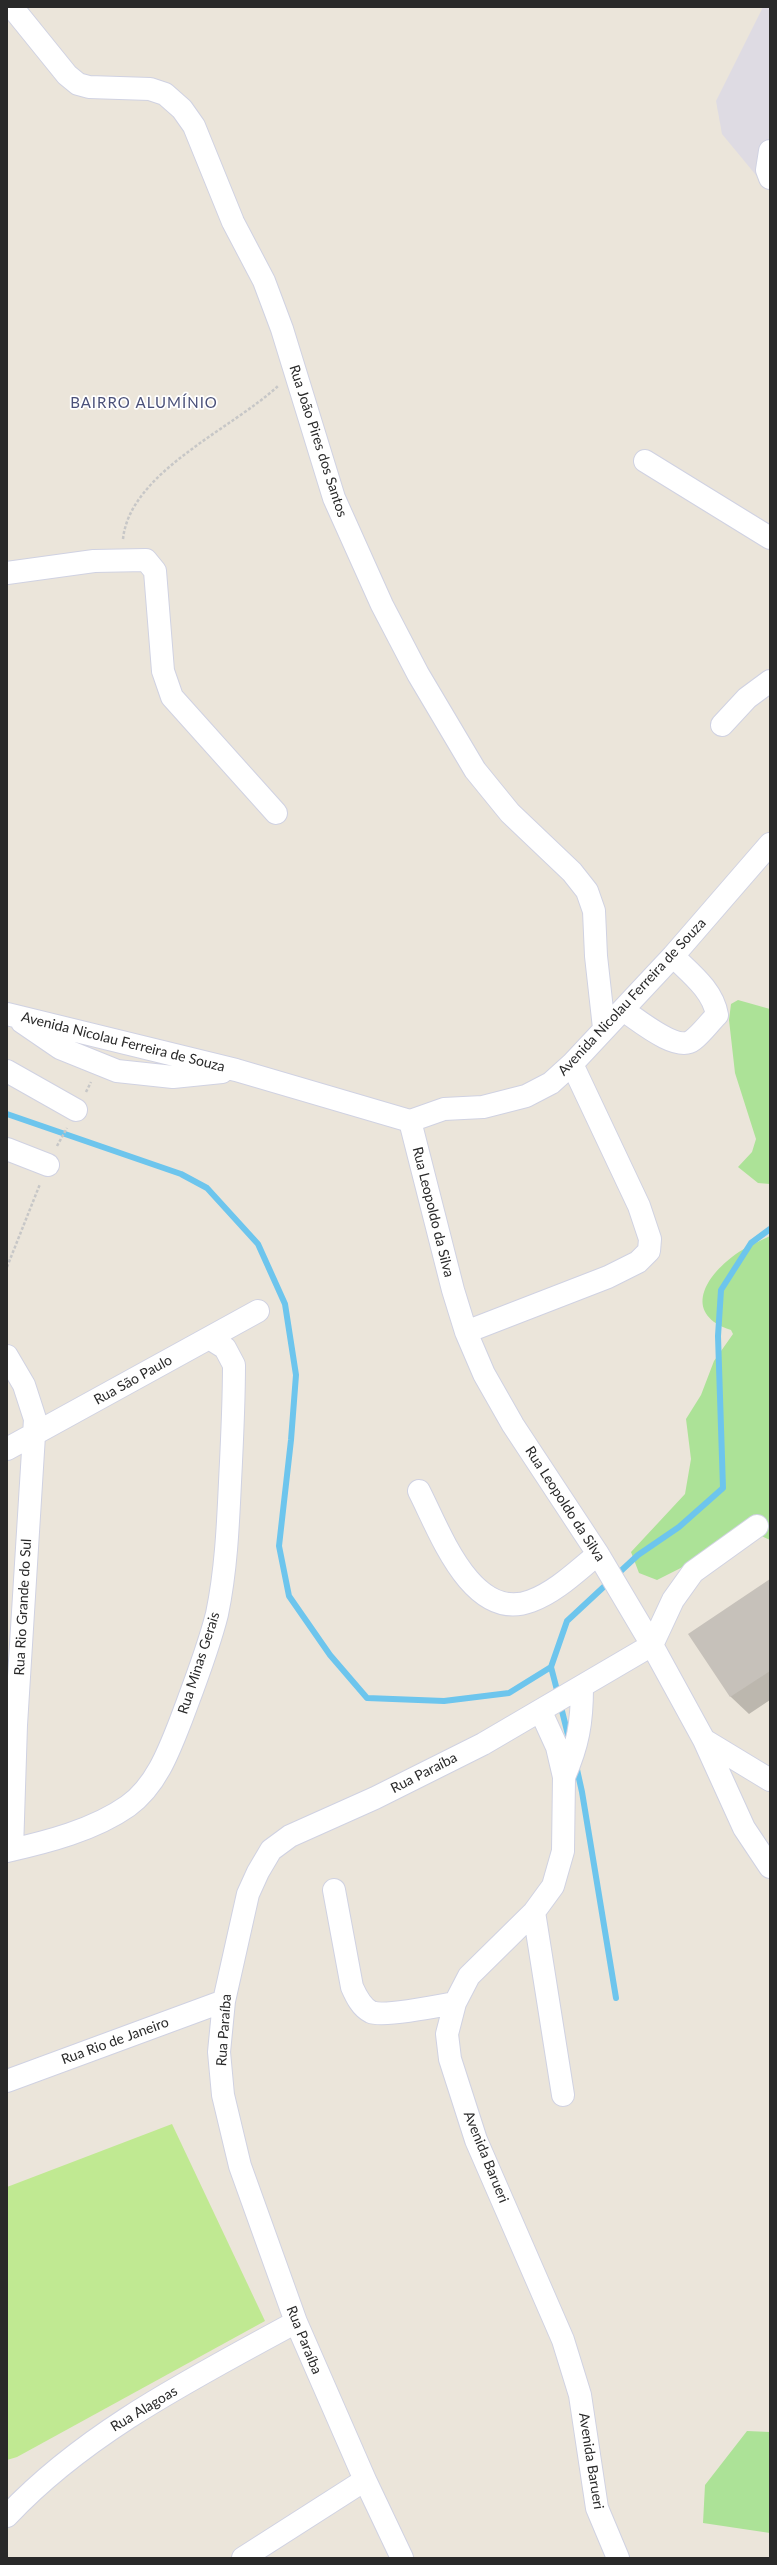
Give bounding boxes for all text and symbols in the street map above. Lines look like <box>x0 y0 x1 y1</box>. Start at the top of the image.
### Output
street label: Rua João Pires dos Santos <box>285 363 351 519</box>
district label: BAIRRO ALUMÍNIO <box>70 394 218 412</box>
street label: Avenida Nicolau Ferreira de Souza <box>554 915 710 1079</box>
street label: Avenida Nicolau Ferreira de Souza <box>19 1009 227 1075</box>
street label: Rua Leopoldo da Silva <box>409 1145 457 1279</box>
street label: Rua São Paulo <box>91 1352 175 1408</box>
street label: Rua Leopoldo da Silva <box>521 1443 609 1565</box>
street label: Rua Rio Grande do Sul <box>11 1538 35 1676</box>
street label: Rua Minas Gerais <box>175 1610 223 1716</box>
street label: Rua Paraíba <box>388 1749 460 1797</box>
street label: Rua Paraíba <box>213 1993 235 2067</box>
street label: Rua Rio de Janeiro <box>59 2014 171 2068</box>
street label: Avenida Barueri <box>460 2109 512 2205</box>
street label: Rua Paraíba <box>283 2303 325 2377</box>
street label: Rua Alagoas <box>108 2383 180 2435</box>
street label: Avenida Barueri <box>575 2412 607 2510</box>

